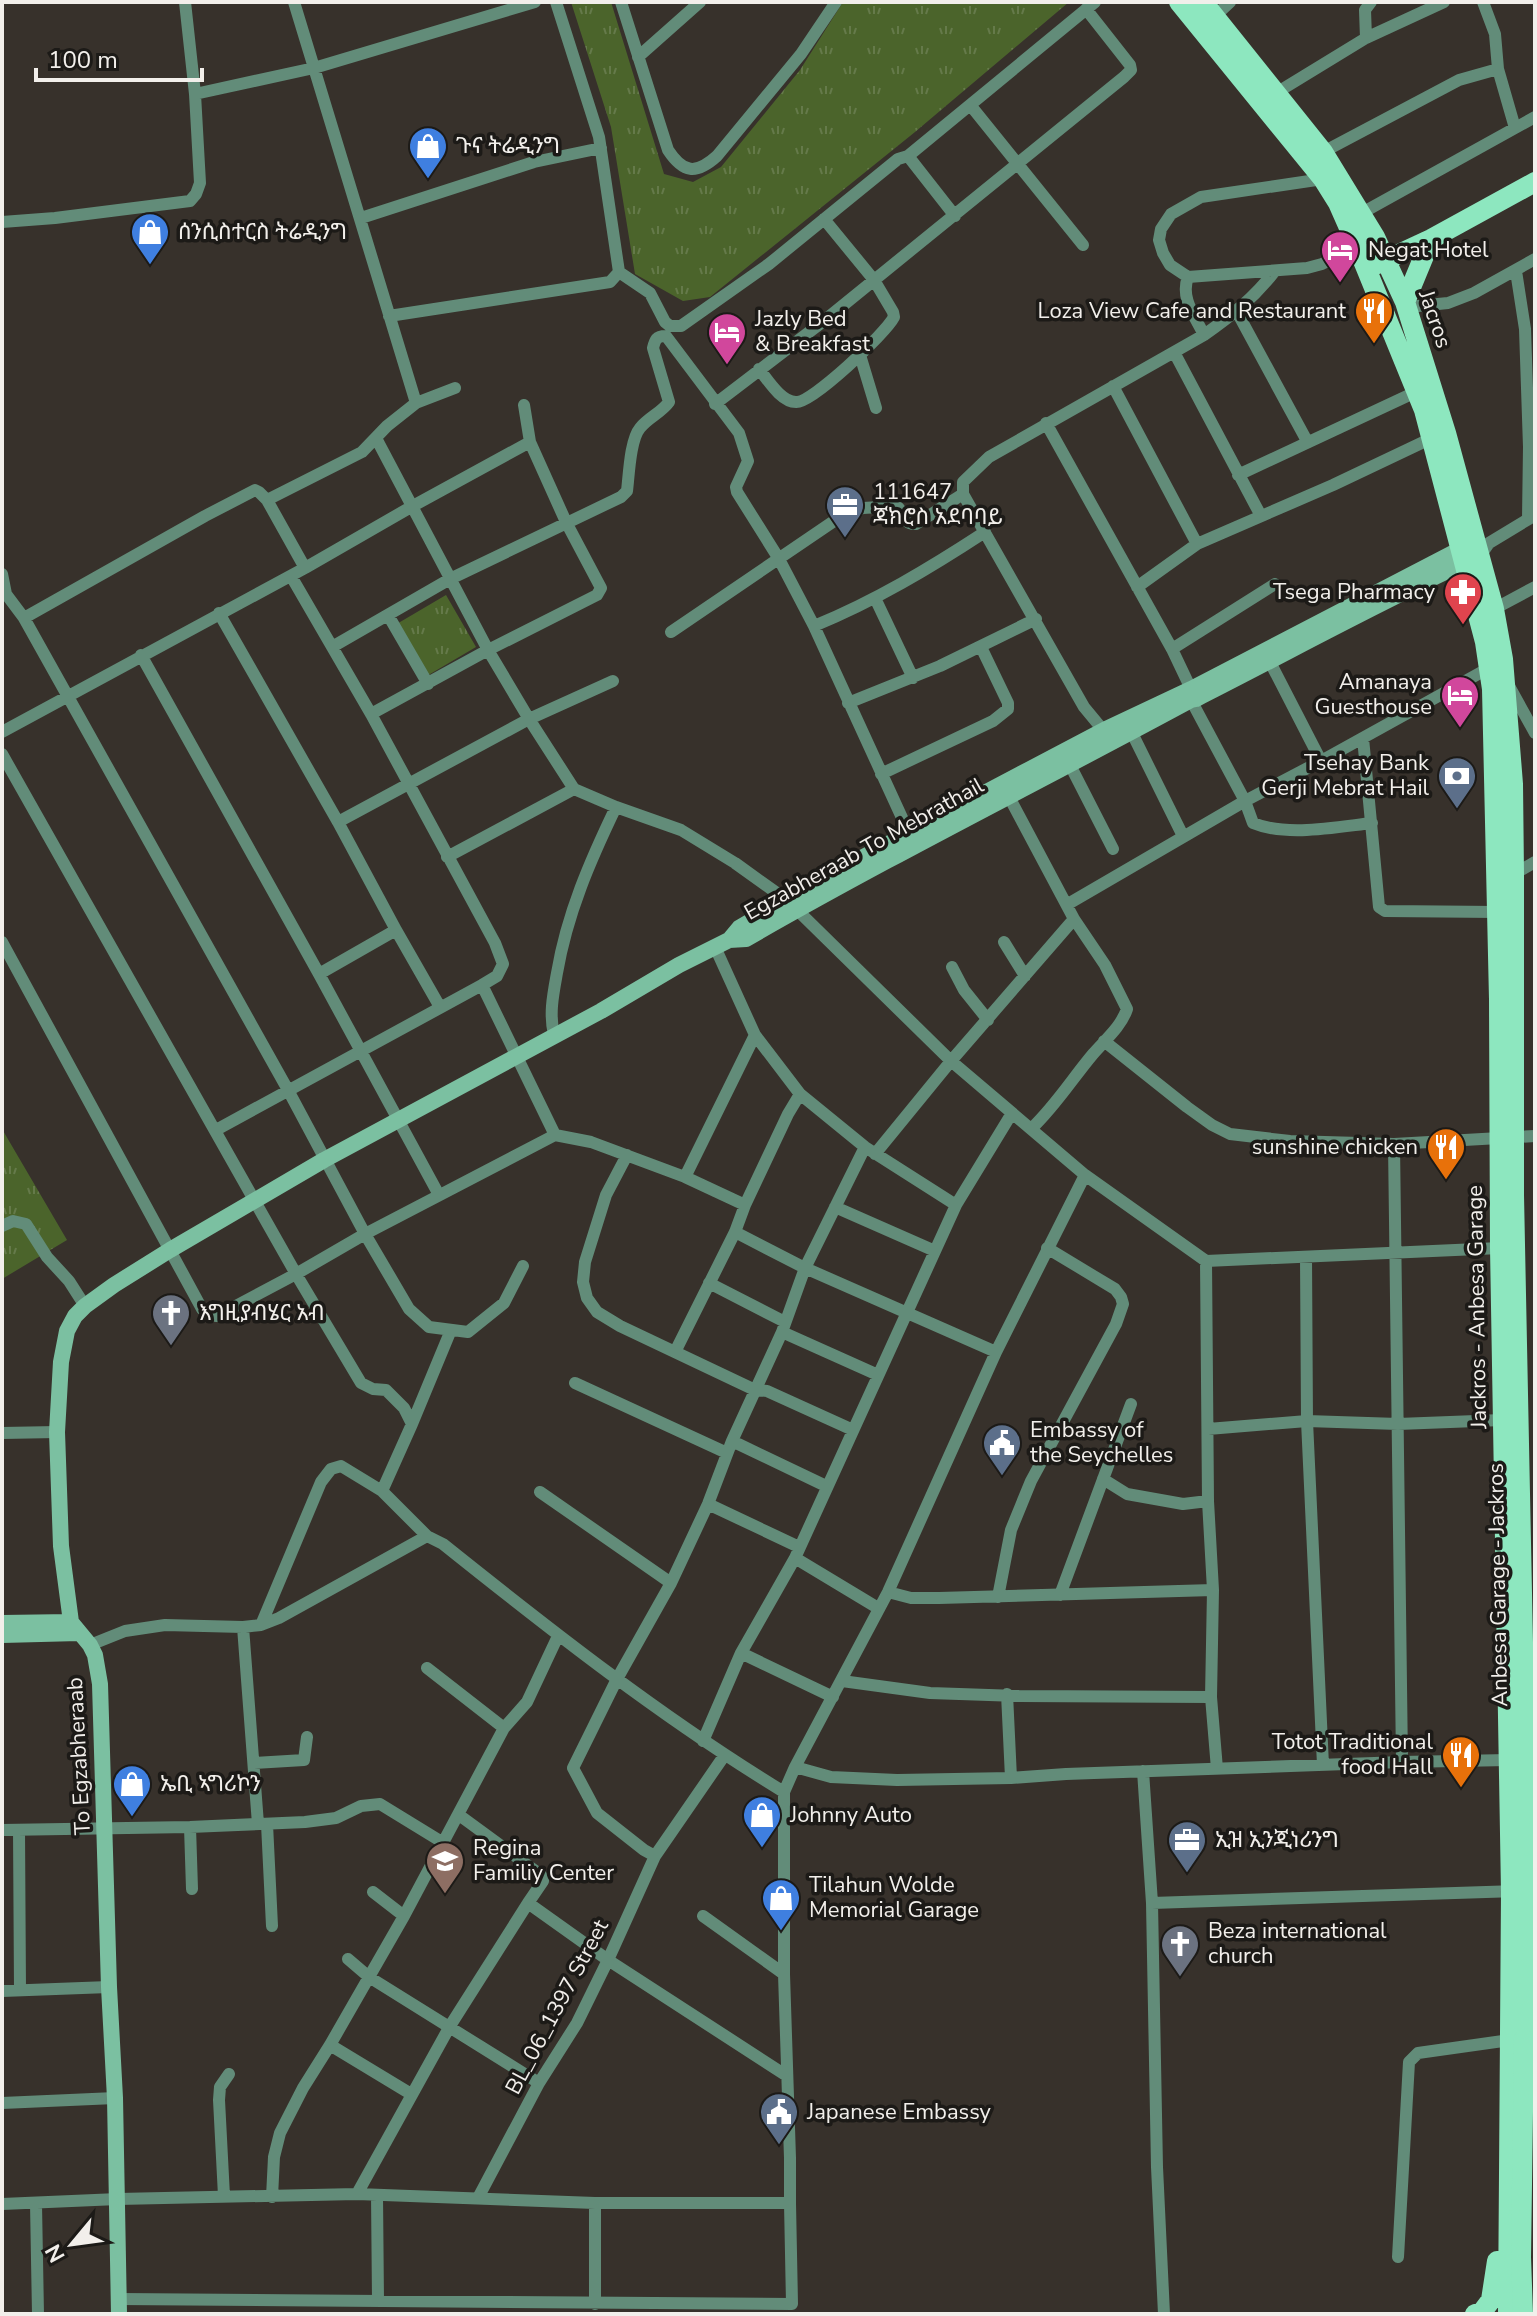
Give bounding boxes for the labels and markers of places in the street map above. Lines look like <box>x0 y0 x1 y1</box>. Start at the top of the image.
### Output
shop icon: ጉና ትሬዲንግ <box>407 125 449 180</box>
place label: ጉና ትሬዲንግ <box>456 131 560 161</box>
shop icon: ሰንሲስተርስ ትሬዲንግ <box>129 211 171 266</box>
place label: ሰንሲስተርስ ትሬዲንግ <box>178 217 347 247</box>
hotel icon: Negat Hotel <box>1319 229 1361 284</box>
place label: Negat Hotel <box>1368 235 1489 265</box>
restaurant icon: Loza View Cafe and Restaurant <box>1353 290 1395 345</box>
place label: Loza View Cafe and Restaurant <box>1038 296 1346 326</box>
place label: Jazly Bed & Breakfast <box>754 304 870 359</box>
hotel icon: Jazly Bed & Breakfast <box>706 311 748 366</box>
place label: 111647 ጃክሮስ አደባባይ <box>873 477 1003 532</box>
office icon: 111647 ጃክሮስ አደባባይ <box>824 484 866 539</box>
pharmacy icon: Tsega Pharmacy <box>1442 571 1484 626</box>
place label: Tsega Pharmacy <box>1273 577 1436 607</box>
place label: Amanaya Guesthouse <box>1314 667 1432 722</box>
hotel icon: Amanaya Guesthouse <box>1439 674 1481 729</box>
place label: Tsehay Bank Gerji Mebrat Hail <box>1261 748 1430 803</box>
bank icon: Tsehay Bank Gerji Mebrat Hail <box>1436 755 1478 810</box>
restaurant icon: sunshine chicken <box>1425 1126 1467 1181</box>
place label: sunshine chicken <box>1252 1132 1418 1162</box>
church icon: እግዚያብሄር አብ <box>150 1292 192 1347</box>
place label: እግዚያብሄር አብ <box>199 1298 325 1328</box>
place label: Embassy of the Seychelles <box>1030 1415 1173 1470</box>
public building icon: Embassy of the Seychelles <box>981 1422 1023 1477</box>
place label: Totot Traditional food Hall <box>1272 1727 1433 1782</box>
restaurant icon: Totot Traditional food Hall <box>1440 1734 1482 1789</box>
shop icon: ኤቢ ኣግሪኮን <box>111 1763 153 1818</box>
place label: ኤቢ ኣግሪኮን <box>160 1769 261 1799</box>
shop icon: Johnny Auto <box>741 1794 783 1849</box>
place label: Johnny Auto <box>789 1800 912 1830</box>
office icon: ኢዝ ኢንጂነሪንግ <box>1166 1819 1208 1874</box>
place label: ኢዝ ኢንጂነሪንግ <box>1215 1825 1339 1855</box>
place label: Regina Familiy Center <box>473 1833 614 1888</box>
school or university icon: Regina Familiy Center <box>424 1840 466 1895</box>
place label: Tilahun Wolde Memorial Garage <box>809 1870 979 1925</box>
shop icon: Tilahun Wolde Memorial Garage <box>760 1877 802 1932</box>
place label: Beza international church <box>1208 1916 1387 1971</box>
church icon: Beza international church <box>1159 1923 1201 1978</box>
public building icon: Japanese Embassy <box>758 2091 800 2146</box>
place label: Japanese Embassy <box>806 2097 992 2127</box>

